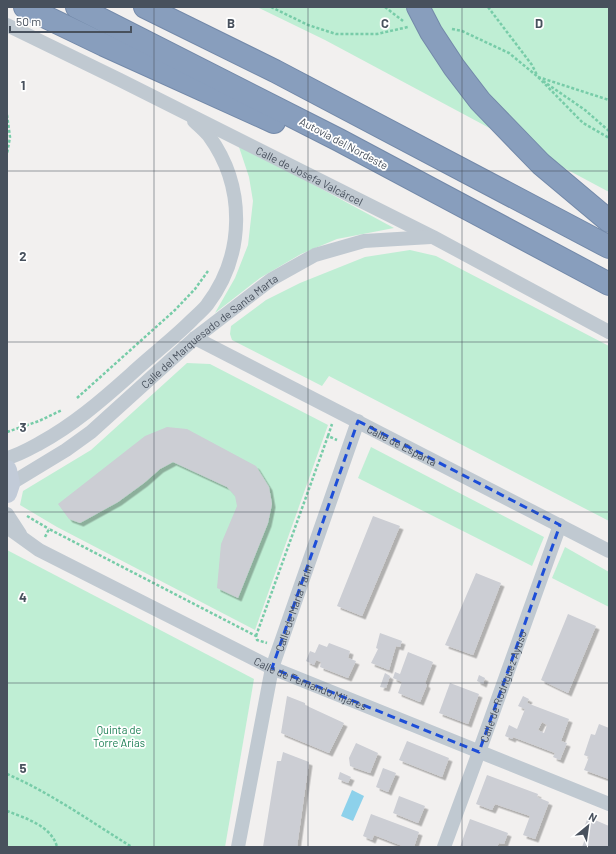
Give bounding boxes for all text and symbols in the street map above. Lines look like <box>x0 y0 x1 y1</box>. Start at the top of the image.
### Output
scale bar <box>10 8 131 34</box>
text: 50 m <box>16 14 41 28</box>
text: B <box>227 15 235 31</box>
text: C <box>381 15 389 31</box>
text: D <box>535 15 543 31</box>
text: 1 <box>21 77 25 93</box>
street label: Autovía del Nordeste <box>298 114 391 172</box>
street label: Calle de Josefa Valcárcel <box>254 143 365 207</box>
text: 2 <box>19 248 27 264</box>
street label: Calle del Marquesado de Santa Marta <box>138 271 280 391</box>
text: 3 <box>19 419 27 435</box>
street label: Calle de Esparta <box>365 421 439 468</box>
street label: Calle de María Tarín <box>272 562 314 653</box>
text: 4 <box>19 589 27 605</box>
street label: Calle de Rodríguez Ayuso <box>476 629 528 744</box>
street label: Calle de Fernando Mijares <box>252 654 369 712</box>
park label: Quinta de Torre Arias <box>93 723 145 749</box>
text: 5 <box>19 760 27 776</box>
north arrow <box>568 806 608 846</box>
text: N <box>587 809 599 824</box>

